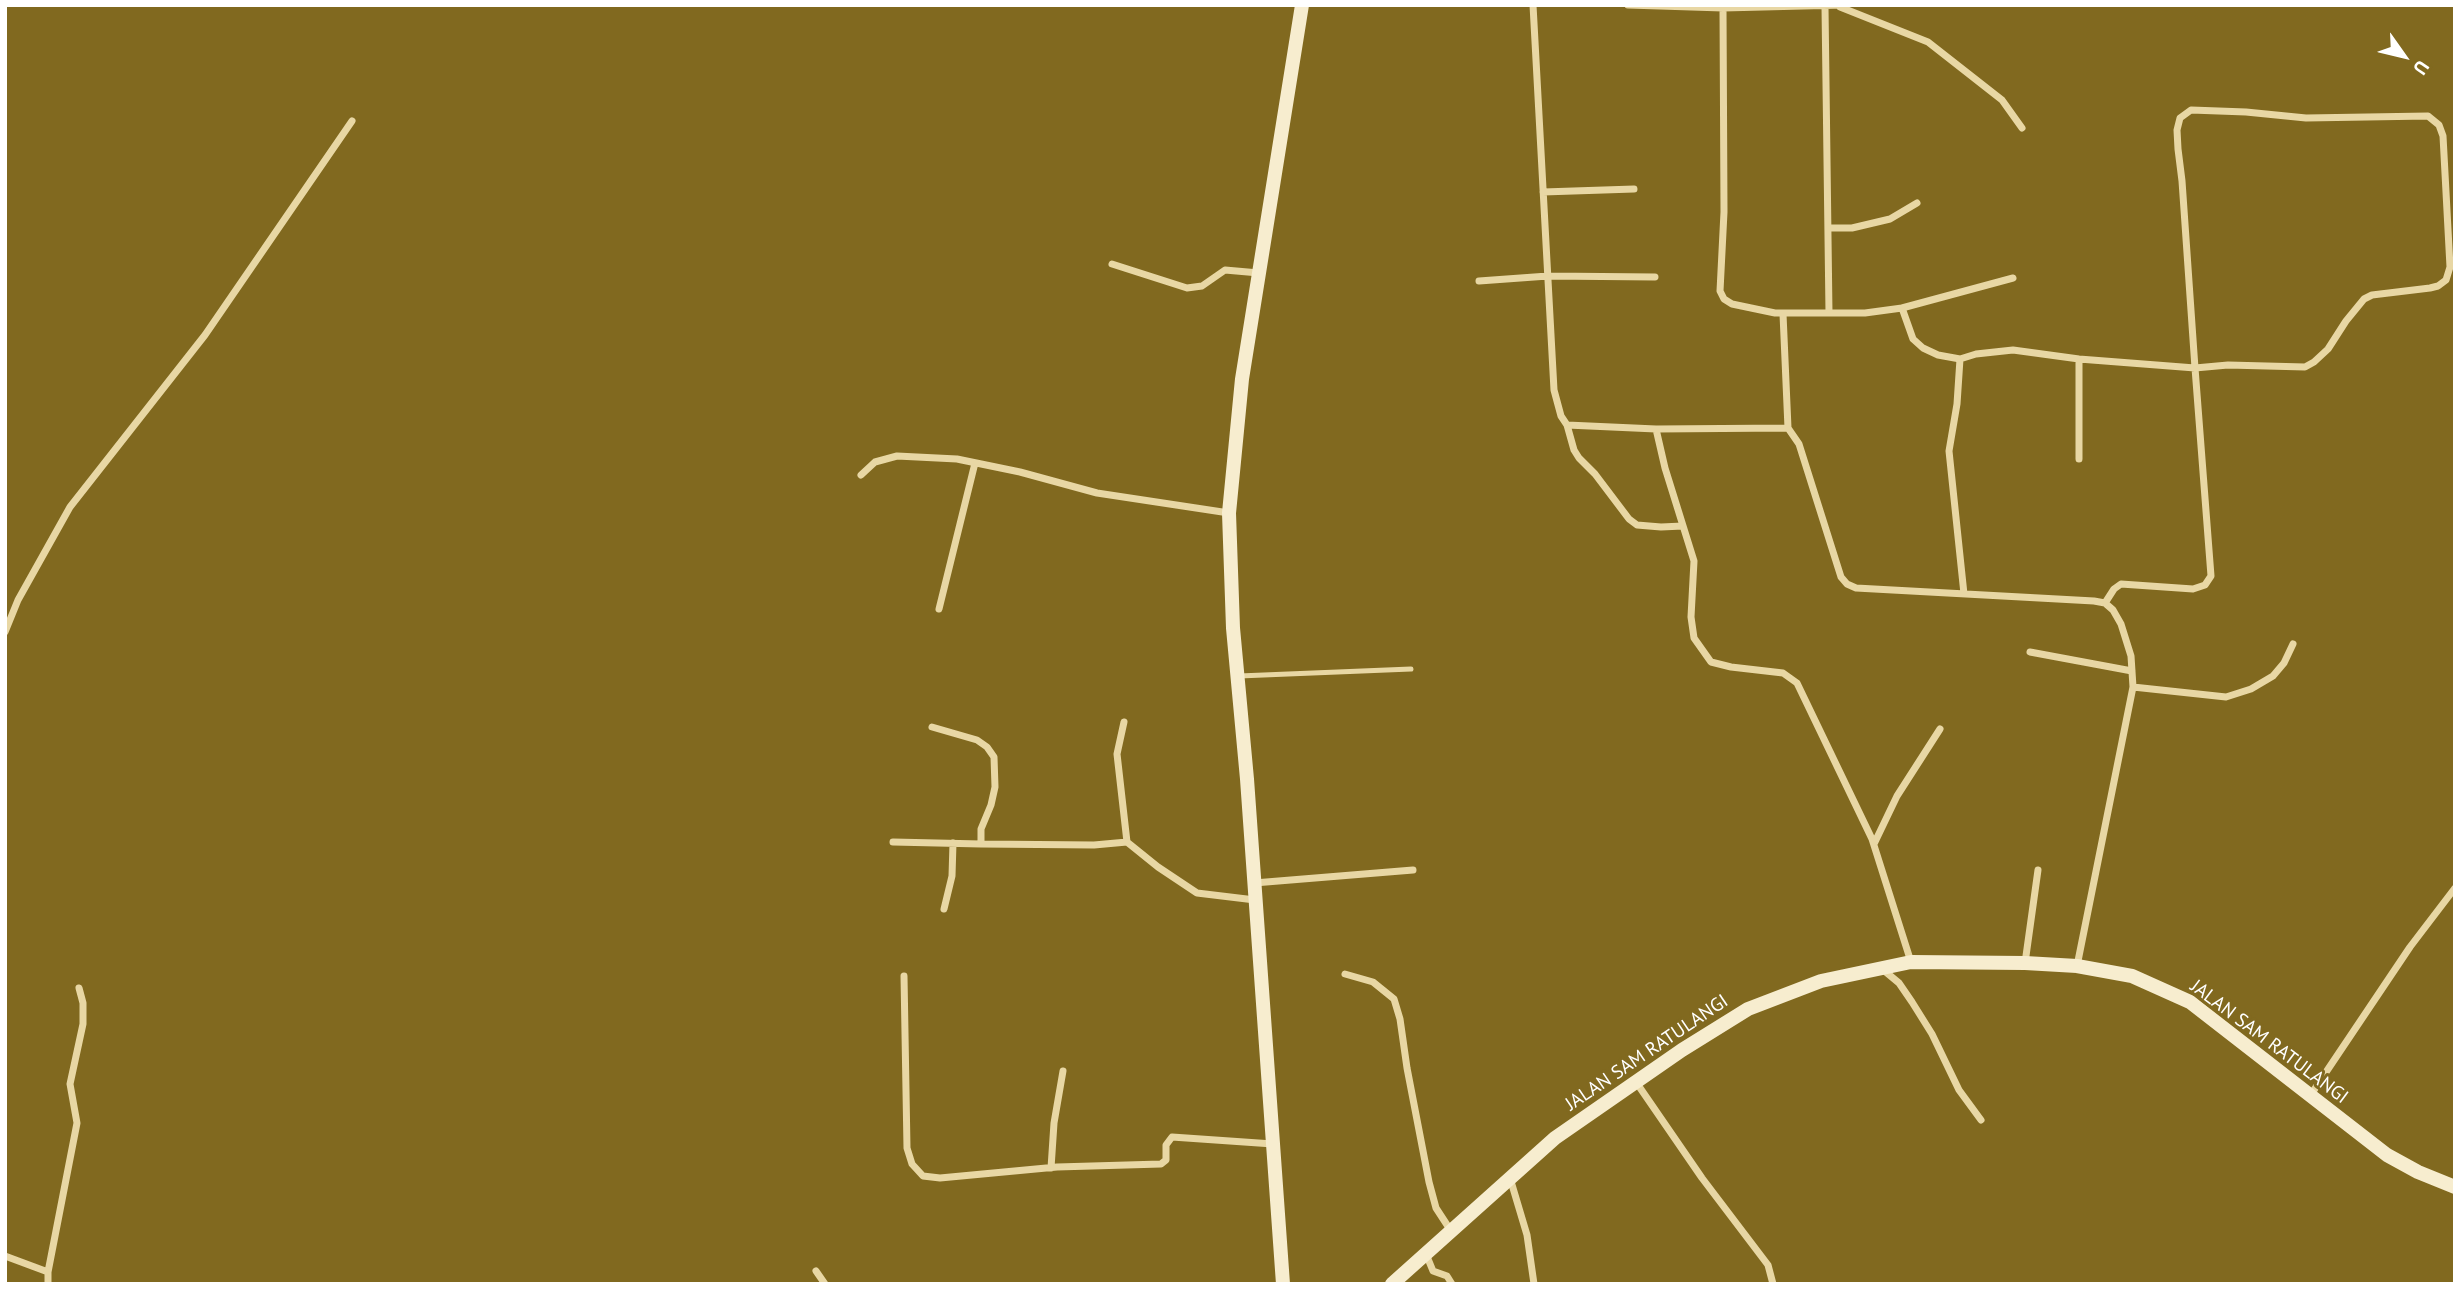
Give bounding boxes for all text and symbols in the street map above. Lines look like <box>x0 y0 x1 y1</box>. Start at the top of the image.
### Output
north arrow <box>2369 21 2439 91</box>
text: U <box>2408 56 2435 79</box>
street label: JALAN SAM RATULANGI <box>2186 975 2352 1109</box>
street label: JALAN SAM RATULANGI <box>1561 990 1733 1116</box>

